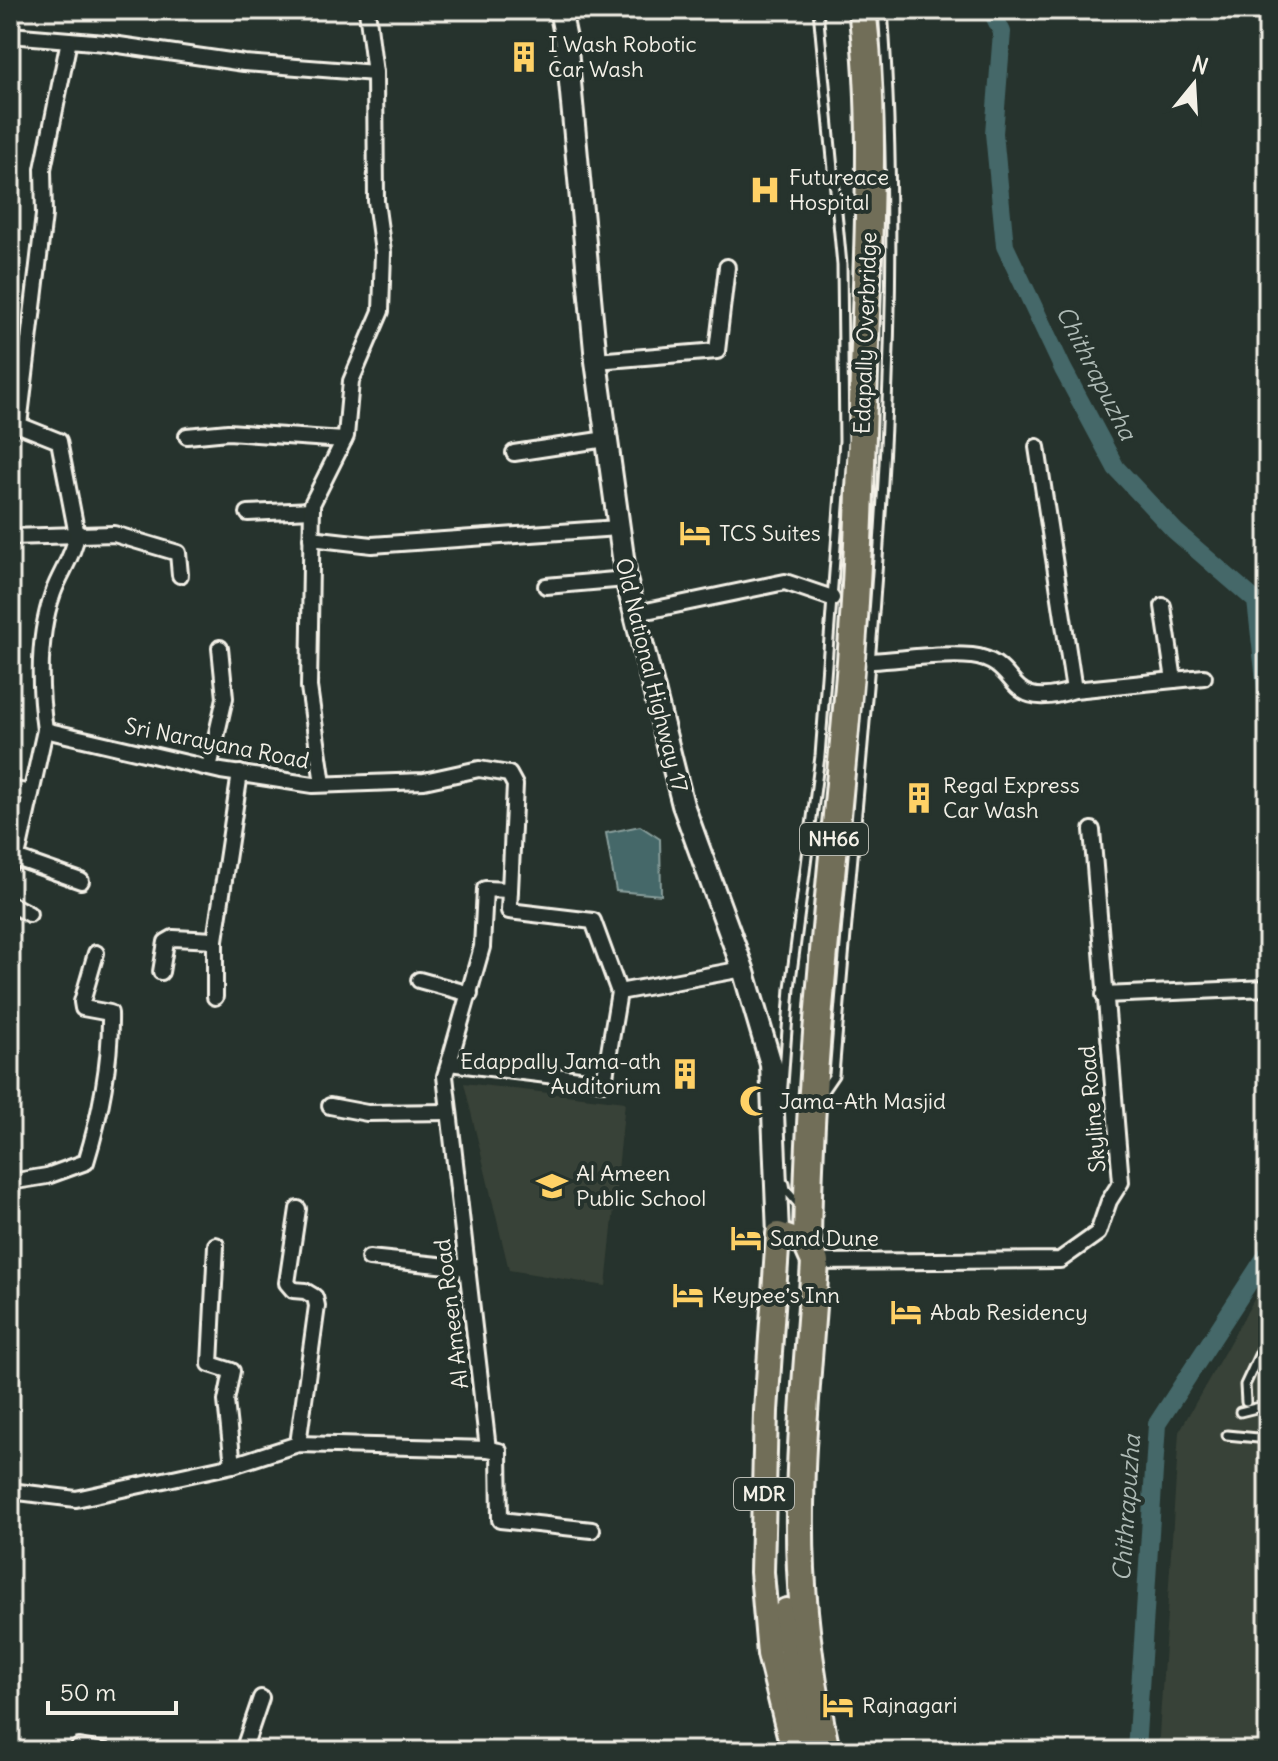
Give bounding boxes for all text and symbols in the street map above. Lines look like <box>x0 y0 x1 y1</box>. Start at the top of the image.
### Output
place label: I Wash Robotic Car Wash <box>548 30 697 83</box>
building icon: I Wash Robotic Car Wash <box>507 40 541 74</box>
north arrow <box>1154 44 1234 124</box>
text: N <box>1189 49 1212 81</box>
place label: Futureace Hospital <box>789 163 889 216</box>
hospital icon: Futureace Hospital <box>748 173 782 207</box>
street label: Edapally Overbridge <box>847 231 883 435</box>
water label: Chithrapuzha <box>1050 300 1144 446</box>
hotel icon: TCS Suites <box>678 516 712 550</box>
place label: TCS Suites <box>719 519 821 547</box>
street label: Old National Highway 17 <box>609 555 695 795</box>
street label: Sri Narayana Road <box>122 711 312 775</box>
place label: Regal Express Car Wash <box>943 771 1080 824</box>
building icon: Regal Express Car Wash <box>902 781 936 815</box>
road number: NH66 <box>800 823 868 855</box>
street label: Skyline Road <box>1073 1044 1111 1174</box>
place label: Edappally Jama-ath Auditorium <box>460 1047 661 1100</box>
building icon: Edappally Jama-ath Auditorium <box>668 1057 702 1091</box>
mosque icon: Jama-Ath Masjid <box>738 1084 772 1118</box>
place label: Jama-Ath Masjid <box>779 1087 946 1115</box>
place label: Al Ameen Public School <box>576 1159 706 1212</box>
school or university icon: Al Ameen Public School <box>535 1169 569 1203</box>
hotel icon: Sand Dune <box>729 1221 763 1255</box>
place label: Sand Dune <box>770 1224 879 1252</box>
street label: Al Ameen Road <box>428 1237 474 1391</box>
hotel icon: Keypee's Inn <box>671 1278 705 1312</box>
place label: Keypee's Inn <box>712 1281 840 1309</box>
hotel icon: Abab Residency <box>889 1295 923 1329</box>
place label: Abab Residency <box>930 1298 1088 1326</box>
water label: Chithrapuzha <box>1106 1432 1146 1582</box>
road number: MDR <box>734 1478 794 1510</box>
scale bar <box>48 1665 176 1715</box>
text: 50 m <box>60 1677 116 1707</box>
hotel icon: Rajnagari <box>821 1688 855 1722</box>
place label: Rajnagari <box>862 1691 957 1719</box>

